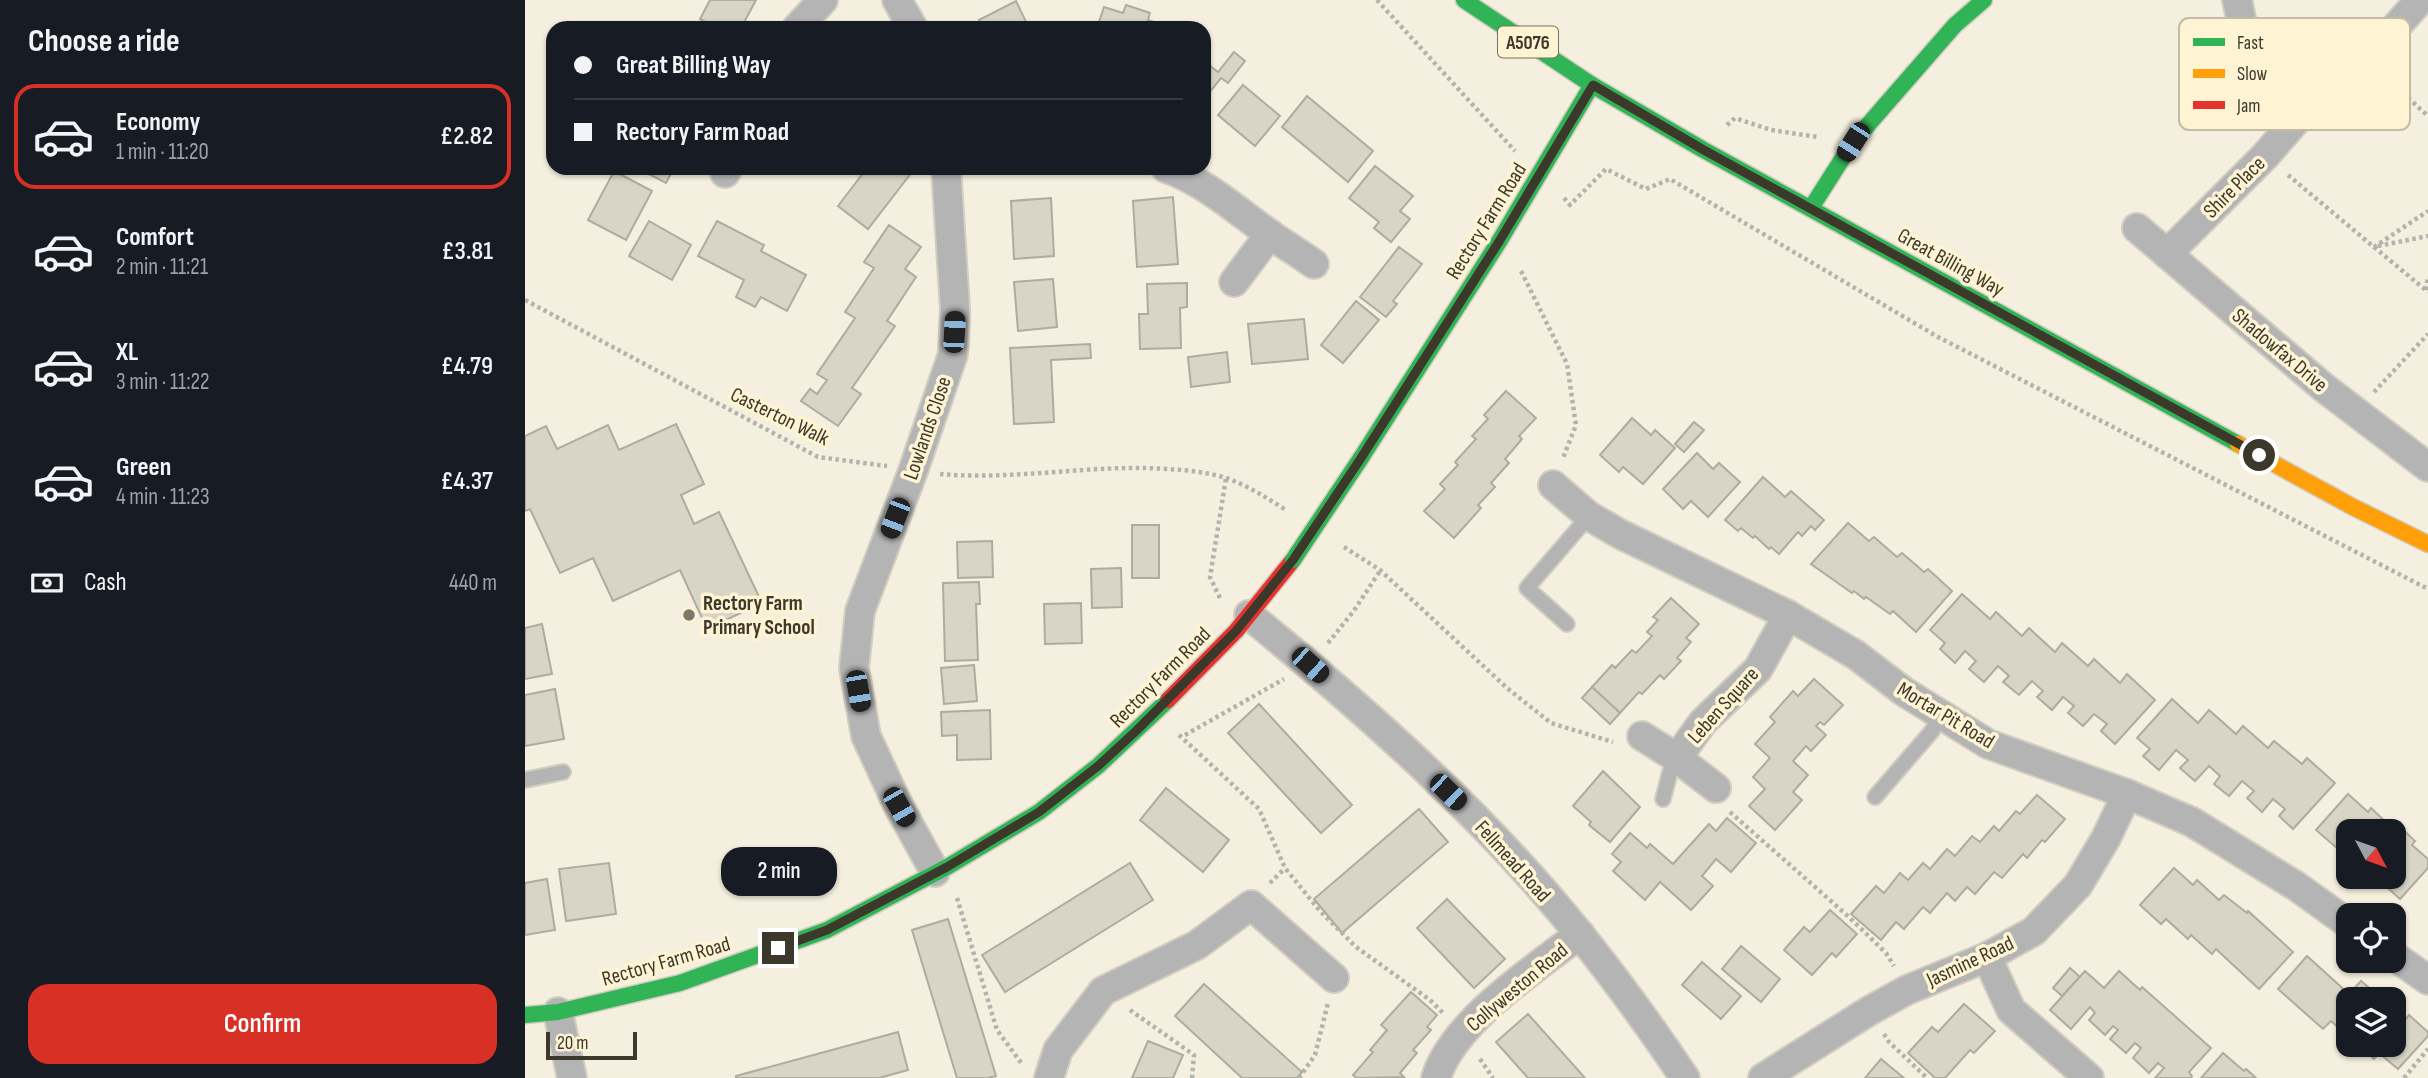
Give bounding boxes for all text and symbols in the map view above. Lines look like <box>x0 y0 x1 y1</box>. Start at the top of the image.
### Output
legend <box>2179 18 2410 130</box>
text: Choose a ride <box>28 22 180 61</box>
road number: A5076 <box>1498 26 1558 58</box>
text: Fast <box>2237 32 2264 55</box>
text: Great Billing Way <box>616 50 771 81</box>
text: Slow <box>2237 63 2267 86</box>
text: Jam <box>2236 95 2260 118</box>
icon: car <box>32 105 95 168</box>
text: Economy <box>116 107 200 138</box>
text: Rectory Farm Road <box>616 117 789 148</box>
car <box>1833 119 1874 165</box>
text: £2.82 <box>440 121 493 152</box>
text: 1 min · 11:20 <box>116 138 209 166</box>
street label: Shire Place <box>2198 151 2270 223</box>
street label: Rectory Farm Road <box>1441 159 1532 284</box>
icon: car <box>32 220 95 283</box>
text: Comfort <box>116 222 194 253</box>
street label: Great Billing Way <box>1893 223 2008 302</box>
text: £3.81 <box>441 236 493 267</box>
text: 2 min · 11:21 <box>116 253 208 281</box>
street label: Shadowfax Drive <box>2227 303 2333 398</box>
car <box>943 310 966 354</box>
icon: car <box>32 335 95 398</box>
text: XL <box>116 337 138 368</box>
text: £4.79 <box>441 351 493 382</box>
text: 3 min · 11:22 <box>116 368 210 396</box>
street label: Lowlands Close <box>898 373 957 483</box>
street label: Casterton Walk <box>726 382 833 451</box>
route start <box>2243 439 2275 471</box>
icon: car <box>32 450 95 513</box>
text: Green <box>116 452 171 483</box>
text: £4.37 <box>441 466 493 497</box>
text: 4 min · 11:23 <box>116 483 210 511</box>
car <box>878 495 913 541</box>
icon: cash <box>28 564 66 602</box>
text: Cash <box>84 567 127 598</box>
text: 440 m <box>449 569 497 597</box>
place label: Rectory Farm Primary School <box>703 591 815 640</box>
marker: Rectory Farm Primary School <box>681 607 697 623</box>
street label: Rectory Farm Road <box>1105 622 1216 733</box>
car <box>1288 643 1333 687</box>
street label: Leben Square <box>1683 662 1764 749</box>
car <box>845 668 872 714</box>
street label: Mortar Pit Road <box>1893 677 1999 754</box>
car <box>1426 770 1471 814</box>
car <box>880 784 919 830</box>
street label: Fellmead Road <box>1470 815 1556 907</box>
north arrow <box>2336 819 2406 889</box>
map controls <box>2336 819 2406 1057</box>
callout: 2 min <box>720 846 836 895</box>
text: 2 min <box>757 857 801 885</box>
button: locate <box>2336 903 2406 973</box>
street label: Jasmine Road <box>1922 930 2018 993</box>
street label: Rectory Farm Road <box>599 931 733 992</box>
route end <box>762 932 794 964</box>
street label: Collyweston Road <box>1462 938 1573 1037</box>
button: Confirm <box>28 984 497 1064</box>
button: layers <box>2336 987 2406 1057</box>
scale bar <box>546 1029 637 1061</box>
text: 20 m <box>557 1032 589 1055</box>

